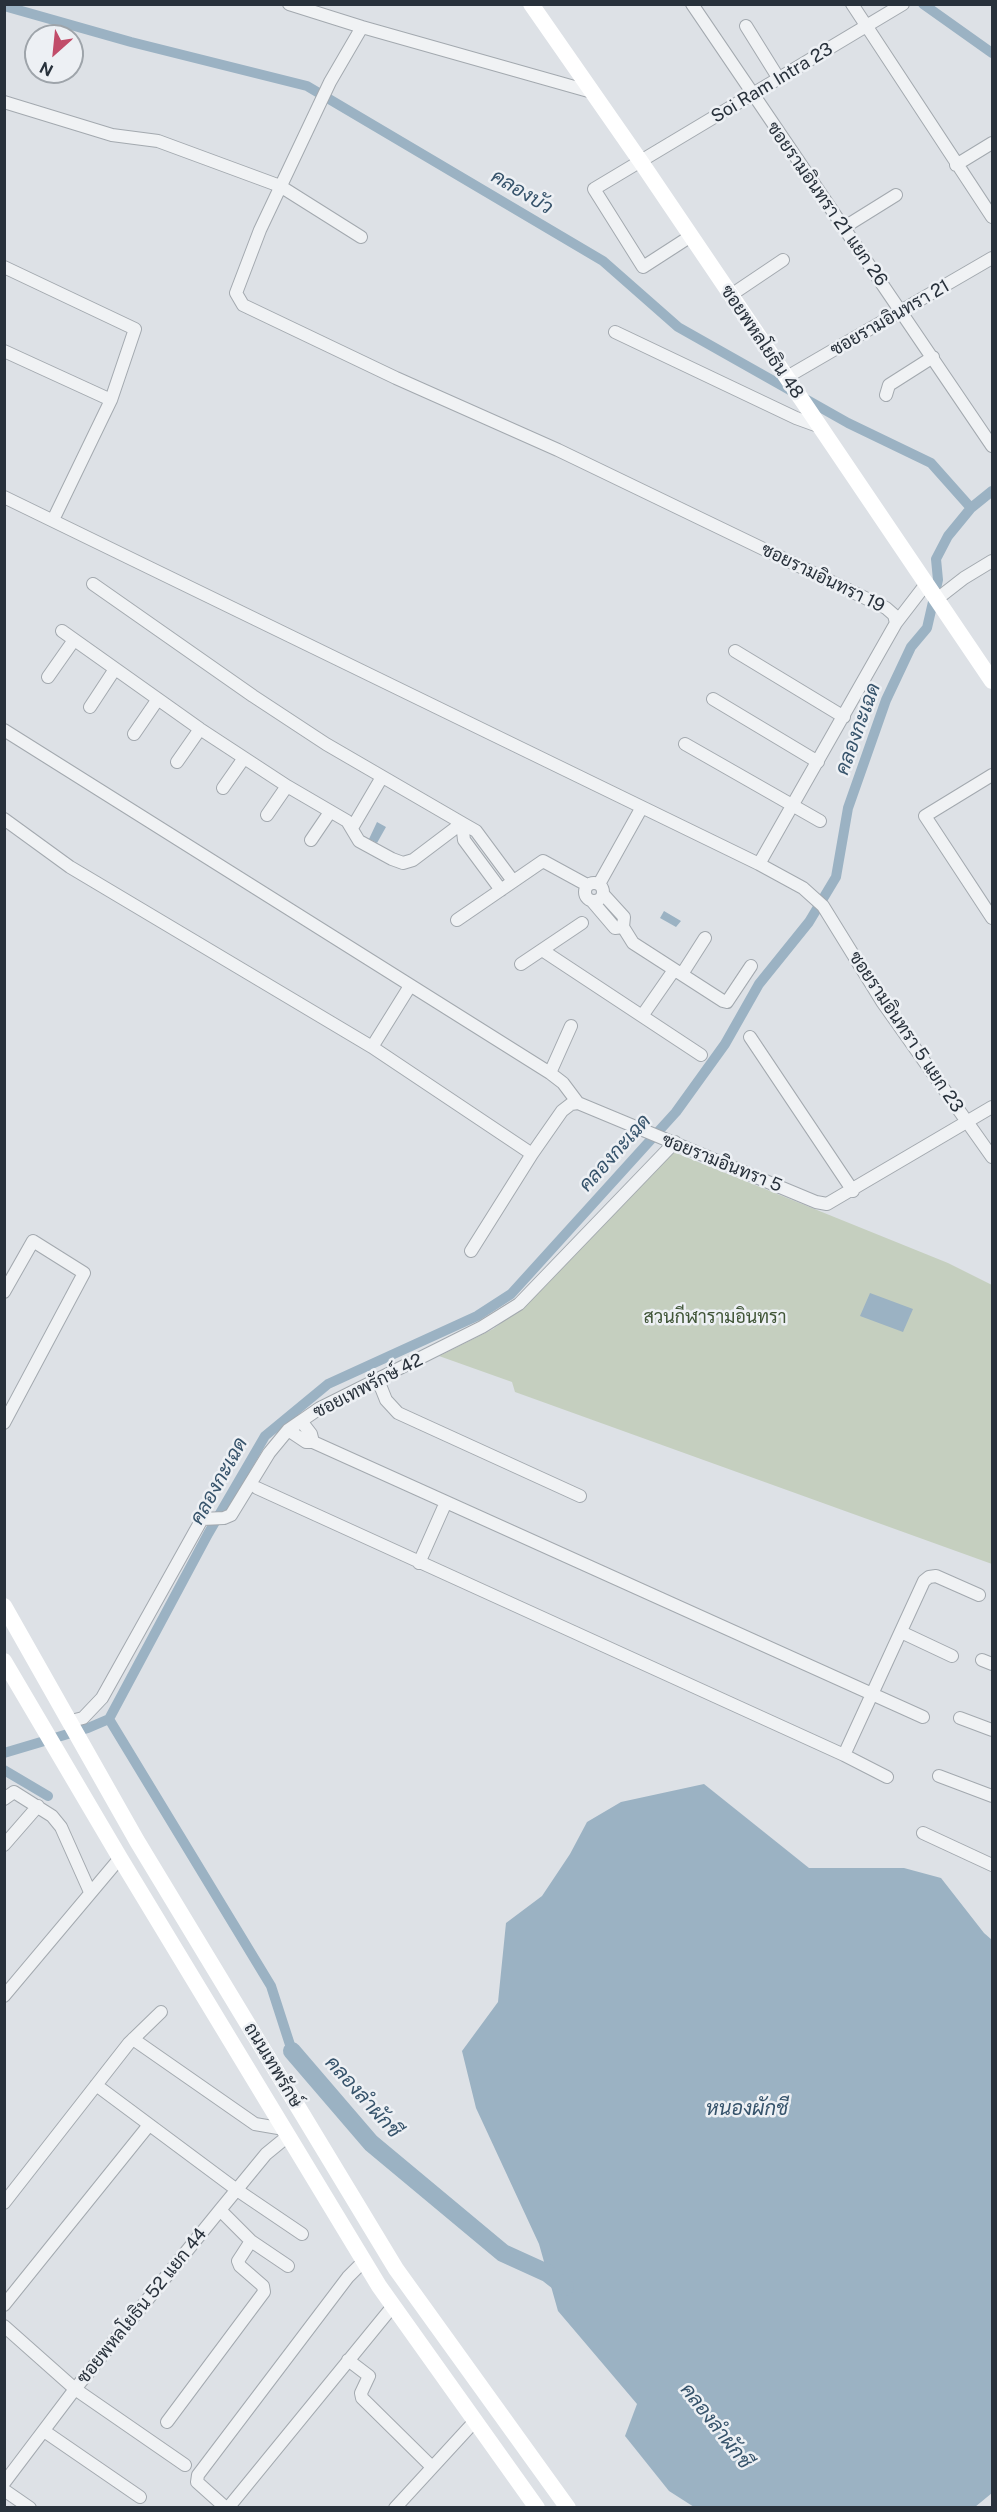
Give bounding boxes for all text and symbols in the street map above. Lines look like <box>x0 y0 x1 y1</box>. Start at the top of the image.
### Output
north arrow <box>24 24 84 84</box>
street label: Soi Ram Intra 23 <box>707 38 837 128</box>
text: N <box>37 57 56 80</box>
street label: ซอยรามอินทรา 21 แยก 26 <box>762 118 892 290</box>
water label: คลองบัว <box>487 164 557 220</box>
street label: ซอยรามอินทรา 21 <box>827 275 953 361</box>
street label: ซอยพหลโยธิน 48 <box>716 281 808 403</box>
street label: ซอยรามอินทรา 19 <box>758 539 888 617</box>
water label: คลองกะเฉด <box>830 680 886 778</box>
street label: ซอยรามอินทรา 5 แยก 23 <box>844 947 968 1117</box>
water label: คลองกะเฉด <box>574 1109 656 1197</box>
street label: ซอยรามอินทรา 5 <box>659 1129 785 1197</box>
park label: สวนกีฬารามอินทรา <box>644 1306 786 1328</box>
street label: ซอยเทพรักษ์ 42 <box>310 1349 426 1423</box>
water label: คลองกะเฉด <box>185 1433 253 1529</box>
street label: ถนนเทพรักษ์ <box>239 2019 307 2111</box>
water label: คลองลำผักชี <box>320 2051 406 2143</box>
water label: หนองผักชี <box>706 2097 788 2121</box>
street label: ซอยพหลโยธิน 52 แยก 44 <box>72 2224 212 2388</box>
water label: คลองลำผักชี <box>675 2378 757 2474</box>

